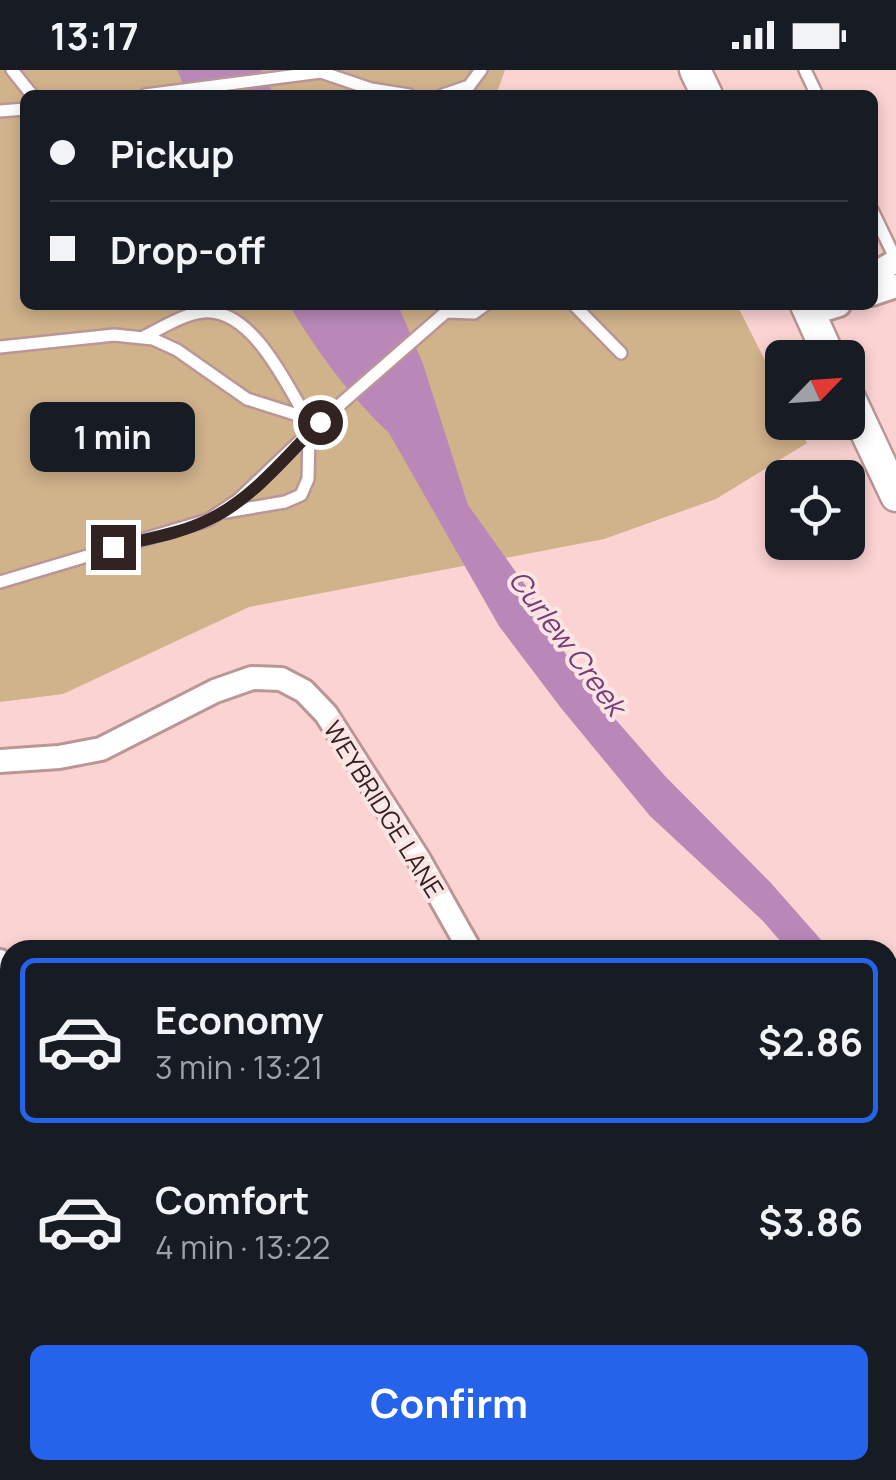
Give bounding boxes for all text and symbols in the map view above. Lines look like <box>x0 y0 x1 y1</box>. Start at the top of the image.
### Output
text: 13:17 <box>50 9 139 61</box>
text: Pickup <box>110 127 234 179</box>
text: Drop-off <box>110 223 265 275</box>
north arrow <box>765 340 865 440</box>
map controls <box>765 340 865 560</box>
route start <box>298 400 343 445</box>
callout: 1 min <box>31 402 196 472</box>
text: 1 min <box>73 415 152 459</box>
button: locate <box>765 460 865 560</box>
route end <box>91 525 136 570</box>
water label: Curlew Creek <box>501 562 638 726</box>
street label: WEYBRIDGE LANE <box>316 714 452 904</box>
text: Economy <box>155 993 324 1045</box>
icon: car <box>35 996 125 1086</box>
text: $2.86 <box>758 1015 863 1067</box>
text: 3 min · 13:21 <box>155 1045 323 1089</box>
text: Comfort <box>155 1173 309 1225</box>
icon: car <box>35 1176 125 1266</box>
text: $3.86 <box>759 1195 863 1247</box>
text: 4 min · 13:22 <box>155 1225 330 1269</box>
button: Confirm <box>30 1345 868 1460</box>

